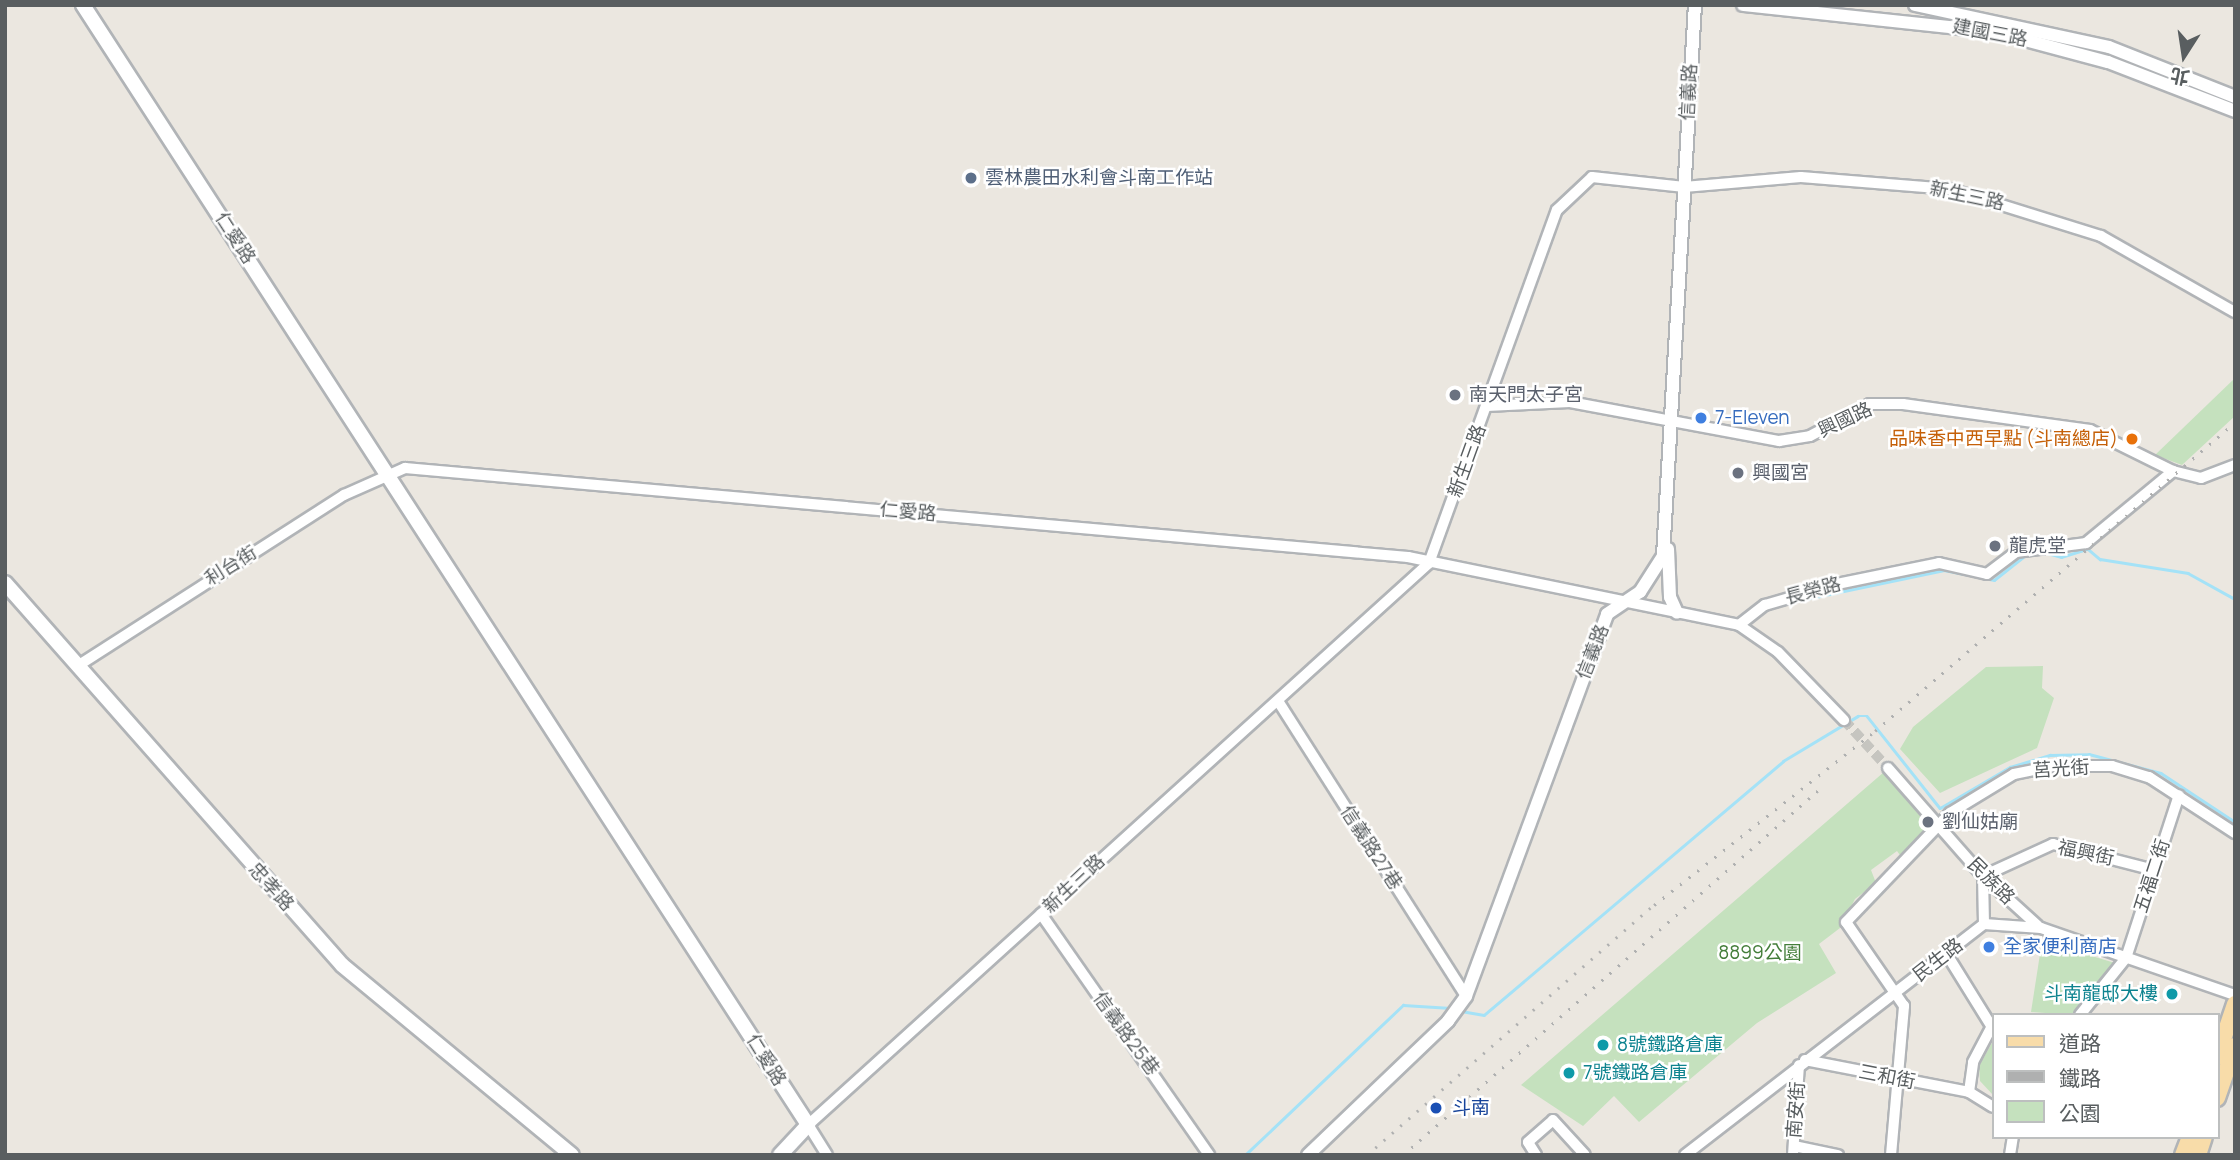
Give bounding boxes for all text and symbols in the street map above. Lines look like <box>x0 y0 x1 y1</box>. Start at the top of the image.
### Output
street label: 建國三路 <box>1951 15 2029 51</box>
north arrow <box>2149 21 2219 91</box>
text: 北 <box>2168 62 2192 91</box>
street label: 信義路 <box>1676 63 1702 121</box>
place label: 雲林農田水利會斗南工作站 <box>985 167 1213 189</box>
marker: 雲林農田水利會斗南工作站 <box>963 170 979 186</box>
street label: 新生三路 <box>1927 177 2007 215</box>
street label: 仁愛路 <box>210 208 260 268</box>
place label: 南天門太子宮 <box>1469 384 1583 406</box>
marker: 南天門太子宮 <box>1447 387 1463 403</box>
street label: 興國路 <box>1814 398 1876 442</box>
place label: 7-Eleven <box>1715 407 1790 429</box>
marker: 7-Eleven <box>1693 410 1709 426</box>
street label: 新生三路 <box>1443 421 1491 501</box>
place label: 品味香中西早點 (斗南總店) <box>1889 428 2118 450</box>
marker: 品味香中西早點 (斗南總店) <box>2124 431 2140 447</box>
place label: 興國宮 <box>1752 462 1809 484</box>
marker: 興國宮 <box>1730 465 1746 481</box>
street label: 仁愛路 <box>879 498 937 526</box>
place label: 龍虎堂 <box>2009 535 2066 557</box>
marker: 龍虎堂 <box>1987 538 2003 554</box>
street label: 利台街 <box>201 541 261 591</box>
street label: 長榮路 <box>1783 573 1843 609</box>
street label: 信義路 <box>1572 621 1614 683</box>
street label: 莒光街 <box>2032 756 2090 782</box>
street label: 信義路27巷 <box>1335 801 1407 895</box>
place label: 劉仙姑廟 <box>1942 811 2018 833</box>
marker: 劉仙姑廟 <box>1920 814 1936 830</box>
street label: 福興街 <box>2056 836 2116 870</box>
street label: 五福二街 <box>2129 836 2175 916</box>
street label: 新生三路 <box>1038 850 1110 918</box>
street label: 民族路 <box>1963 853 2019 909</box>
street label: 忠孝路 <box>243 858 299 916</box>
street label: 民生路 <box>1909 933 1967 987</box>
place label: 全家便利商店 <box>2003 936 2117 958</box>
marker: 全家便利商店 <box>1981 939 1997 955</box>
park label: 8899公園 <box>1718 942 1802 964</box>
place label: 斗南龍邸大樓 <box>2044 983 2158 1005</box>
marker: 斗南龍邸大樓 <box>2164 986 2180 1002</box>
street label: 信義路25巷 <box>1088 988 1164 1080</box>
legend <box>1992 1013 2219 1139</box>
text: 道路 <box>2059 1029 2101 1057</box>
street label: 仁愛路 <box>741 1030 791 1090</box>
place label: 8號鐵路倉庫 <box>1617 1034 1723 1056</box>
marker: 8號鐵路倉庫 <box>1595 1037 1611 1053</box>
street label: 三和街 <box>1857 1060 1917 1094</box>
place label: 7號鐵路倉庫 <box>1583 1062 1688 1084</box>
text: 鐵路 <box>2059 1064 2101 1092</box>
marker: 7號鐵路倉庫 <box>1561 1065 1577 1081</box>
street label: 南安街 <box>1783 1081 1809 1139</box>
place label: 斗南 <box>1452 1097 1490 1119</box>
marker: 斗南 <box>1426 1098 1446 1118</box>
text: 公園 <box>2059 1099 2101 1127</box>

